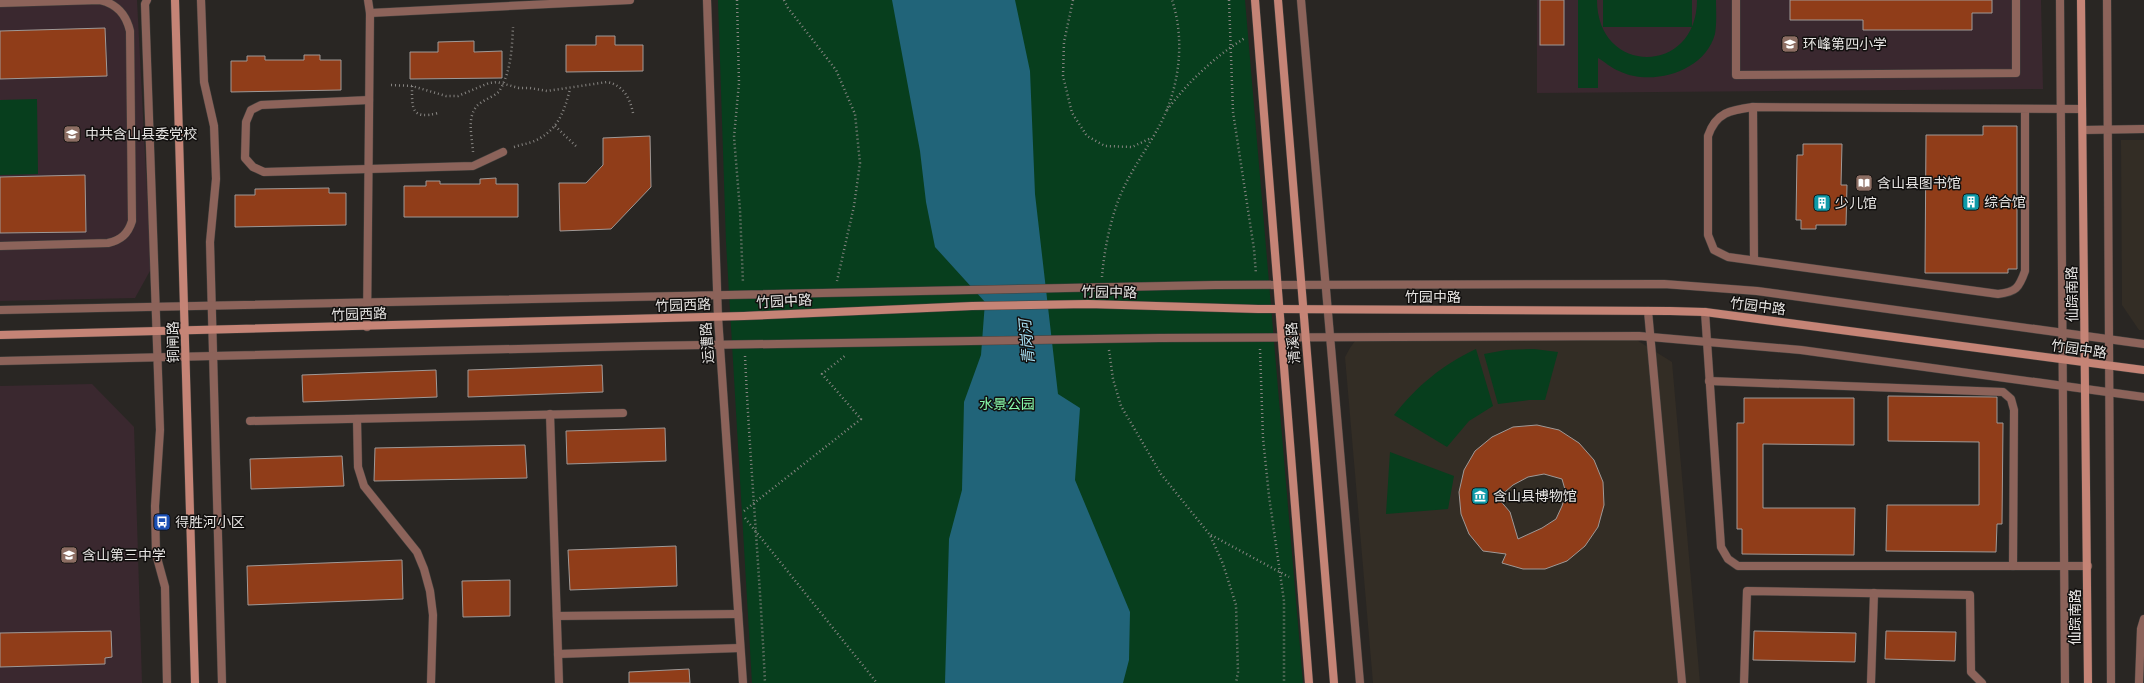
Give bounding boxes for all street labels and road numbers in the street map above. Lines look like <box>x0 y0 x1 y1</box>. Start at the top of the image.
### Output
street label: 仙踪南路 <box>2062 266 2082 322</box>
street label: 竹园中路 <box>1081 282 1137 302</box>
street label: 竹园中路 <box>1405 287 1461 307</box>
street label: 竹园中路 <box>756 290 812 312</box>
street label: 竹园中路 <box>1729 293 1787 319</box>
street label: 竹园西路 <box>655 294 711 316</box>
street label: 竹园西路 <box>331 303 387 325</box>
street label: 铜闸路 <box>163 321 183 363</box>
street label: 运漕路 <box>696 321 718 365</box>
street label: 清溪路 <box>1281 321 1305 365</box>
street label: 竹园中路 <box>2050 335 2108 363</box>
street label: 仙踪南路 <box>2065 589 2085 645</box>

